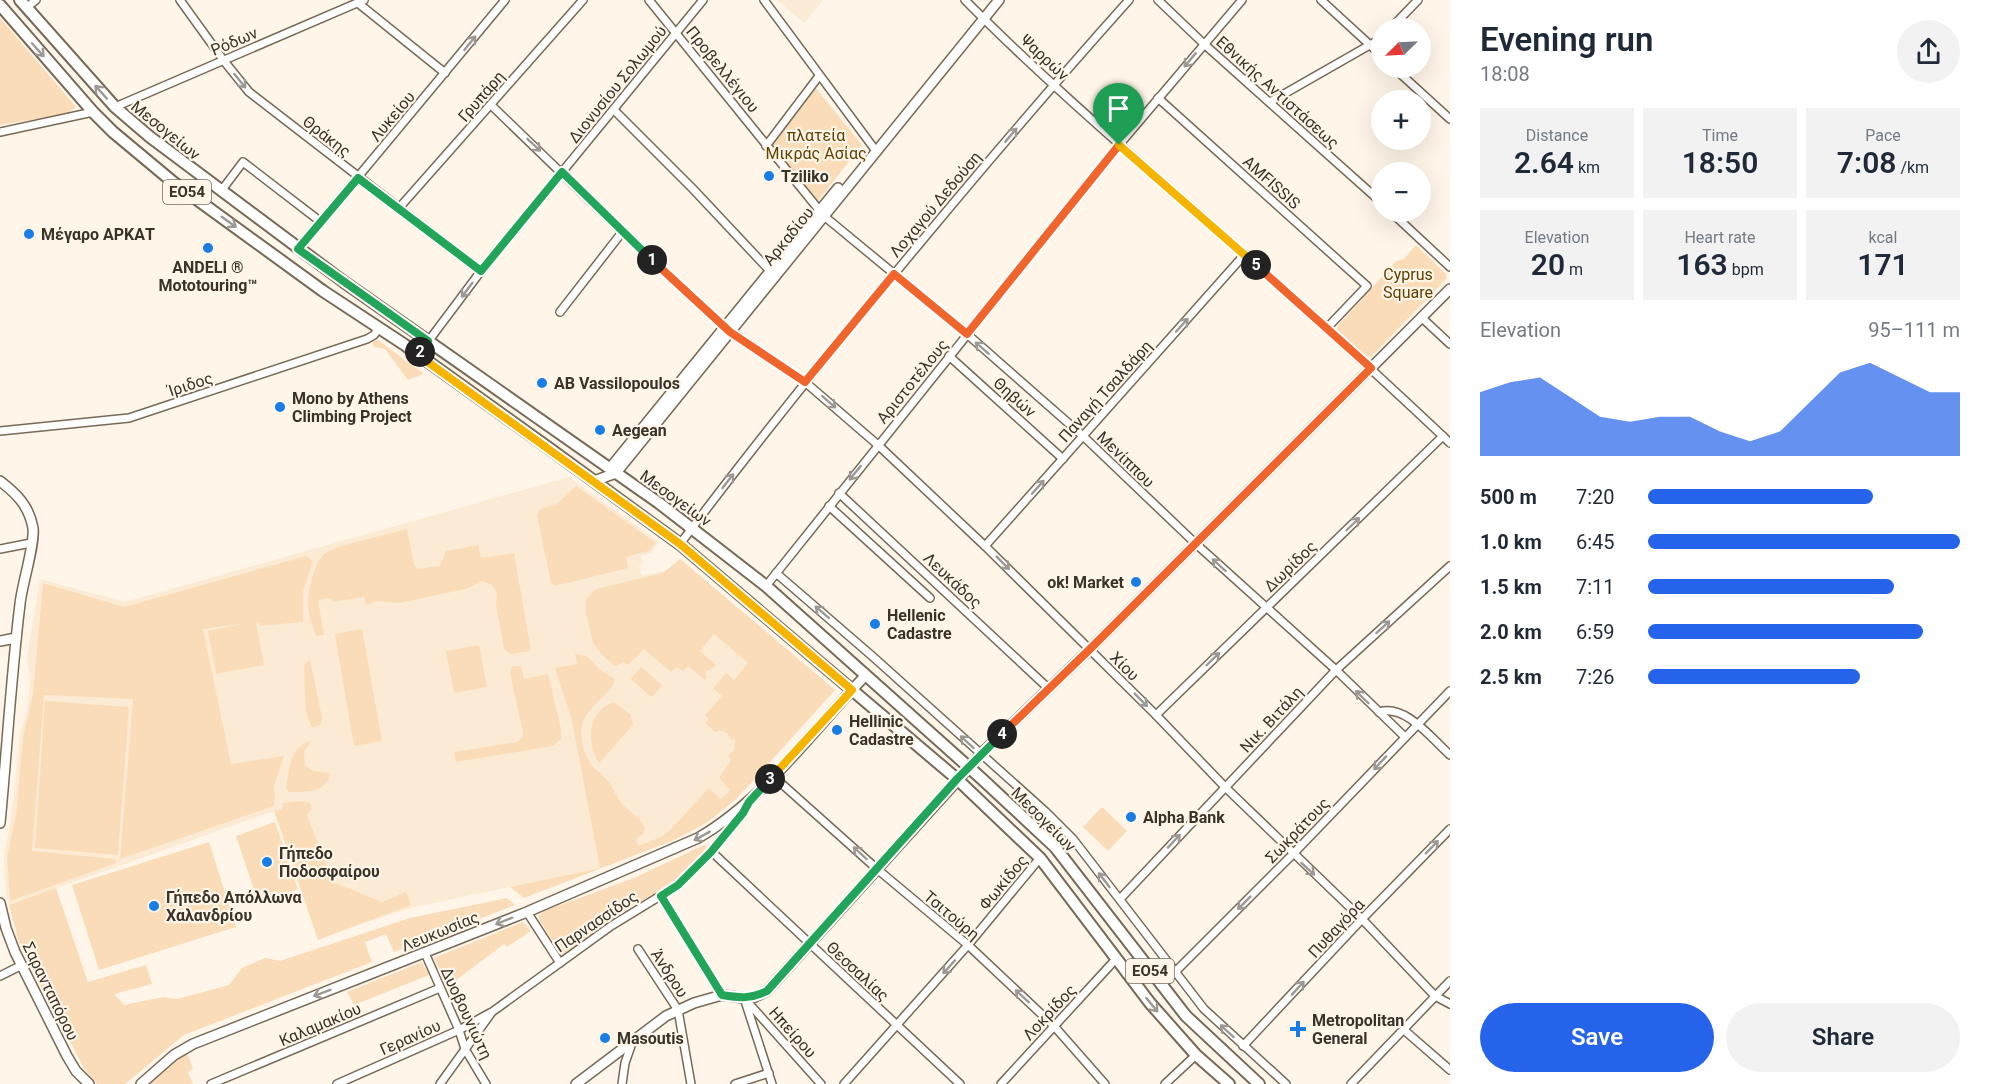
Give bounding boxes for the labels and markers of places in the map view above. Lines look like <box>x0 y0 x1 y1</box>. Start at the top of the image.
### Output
pin <box>1093 83 1144 145</box>
place label: Tziliko <box>781 167 829 186</box>
marker: Tziliko <box>762 169 776 183</box>
place label: Μέγαρο ΑΡΚΑΤ <box>41 225 155 244</box>
marker: Μέγαρο ΑΡΚΑΤ <box>22 227 36 241</box>
marker: ANDELI ® Mototouring™ <box>201 241 215 255</box>
pin: 1 <box>637 245 667 275</box>
pin: 5 <box>1241 250 1271 280</box>
place label: ANDELI ® Mototouring™ <box>159 258 257 295</box>
pin: 2 <box>405 337 435 367</box>
place label: AB Vassilopoulos <box>554 374 680 393</box>
marker: AB Vassilopoulos <box>535 376 549 390</box>
place label: Mono by Athens Climbing Project <box>292 389 412 426</box>
marker: Mono by Athens Climbing Project <box>273 400 287 414</box>
place label: Aegean <box>612 421 667 440</box>
marker: Aegean <box>593 423 607 437</box>
place label: ok! Market <box>1047 573 1125 592</box>
marker: ok! Market <box>1129 575 1143 589</box>
place label: Hellenic Cadastre <box>887 606 952 643</box>
marker: Hellenic Cadastre <box>868 617 882 631</box>
place label: Hellinic Cadastre <box>849 712 914 749</box>
pin: 4 <box>987 719 1017 749</box>
marker: Hellinic Cadastre <box>830 723 844 737</box>
pin: 3 <box>755 764 785 794</box>
place label: Alpha Bank <box>1143 808 1225 827</box>
marker: Alpha Bank <box>1124 810 1138 824</box>
place label: Γήπεδο Ποδοσφαίρου <box>279 844 380 881</box>
marker: Γήπεδο Ποδοσφαίρου <box>260 855 274 869</box>
place label: Γήπεδο Απόλλωνα Χαλανδρίου <box>166 888 302 925</box>
marker: Γήπεδο Απόλλωνα Χαλανδρίου <box>147 899 161 913</box>
place label: Metropolitan General <box>1312 1011 1404 1048</box>
marker: Metropolitan General <box>1289 1020 1307 1038</box>
place label: Masoutis <box>617 1029 684 1048</box>
marker: Masoutis <box>598 1031 612 1045</box>

